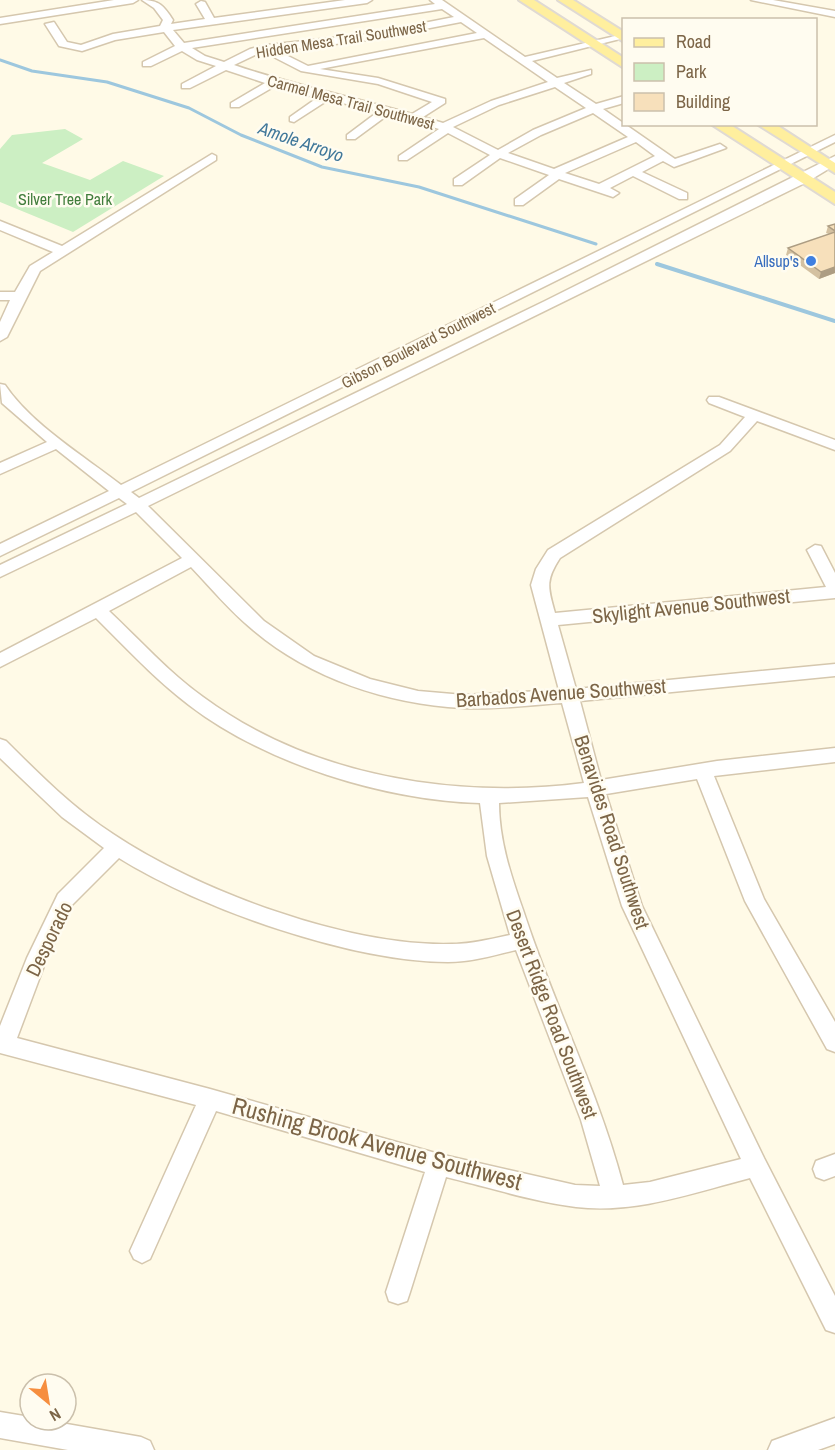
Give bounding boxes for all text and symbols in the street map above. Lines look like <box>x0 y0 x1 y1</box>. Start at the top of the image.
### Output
street label: Hidden Mesa Trail Southwest <box>254 15 428 63</box>
legend <box>622 18 817 126</box>
text: Road <box>676 29 711 54</box>
text: Park <box>676 59 707 84</box>
street label: Carmel Mesa Trail Southwest <box>265 69 437 135</box>
text: Building <box>676 89 731 114</box>
water label: Amole Arroyo <box>254 115 347 168</box>
park label: Silver Tree Park <box>18 188 112 210</box>
place label: Allsup's <box>753 250 799 272</box>
marker: Allsup's <box>804 254 818 268</box>
street label: Gibson Boulevard Southwest <box>337 296 499 393</box>
street label: Skylight Avenue Southwest <box>591 582 791 629</box>
street label: Barbados Avenue Southwest <box>455 672 667 713</box>
street label: Benavides Road Southwest <box>568 731 657 933</box>
street label: Desporado <box>19 897 78 981</box>
street label: Desert Ridge Road Southwest <box>500 906 605 1122</box>
street label: Rushing Brook Avenue Southwest <box>229 1089 526 1197</box>
north arrow <box>18 1372 78 1432</box>
text: N <box>46 1403 65 1427</box>

